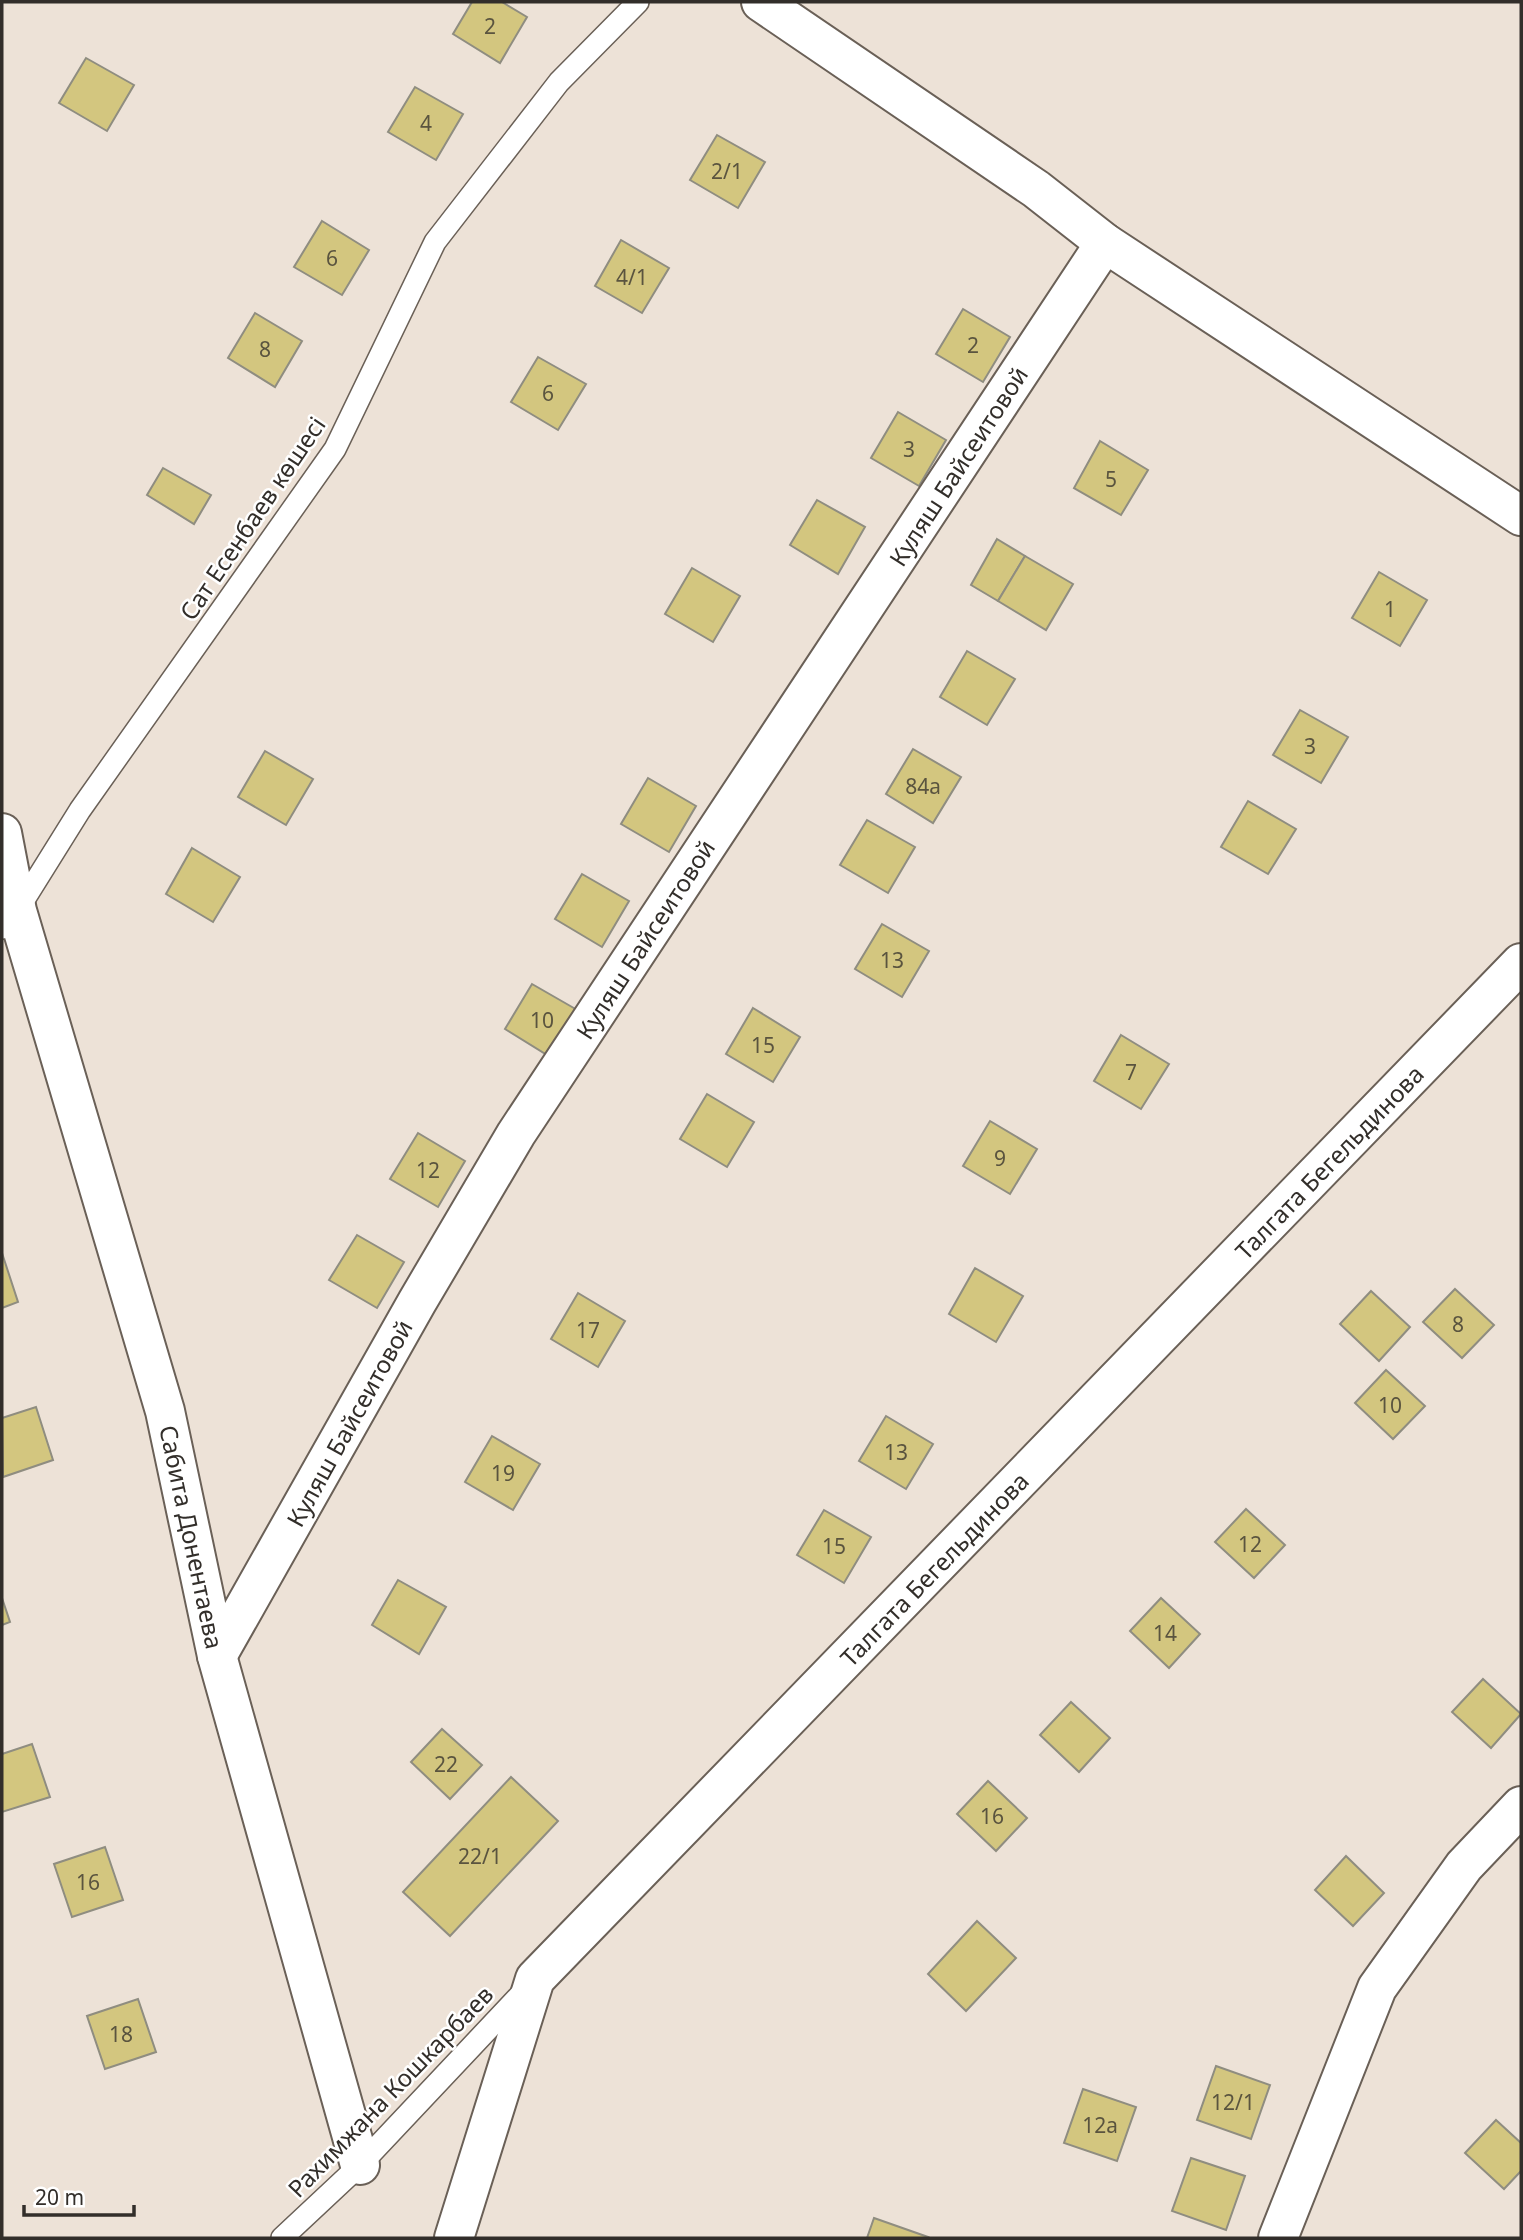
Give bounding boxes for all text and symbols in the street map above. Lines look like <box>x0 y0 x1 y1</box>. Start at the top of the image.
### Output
house number: 2 <box>484 12 496 40</box>
house number: 4 <box>420 109 432 137</box>
house number: 2/1 <box>711 157 743 185</box>
house number: 6 <box>326 244 338 272</box>
house number: 4/1 <box>616 263 648 291</box>
house number: 2 <box>967 331 979 359</box>
house number: 8 <box>259 335 271 363</box>
street label: Куляш Байсеитовой <box>881 360 1035 572</box>
house number: 6 <box>542 379 554 407</box>
street label: Сат Есенбаев көшесі <box>172 410 332 626</box>
house number: 3 <box>903 435 915 463</box>
house number: 5 <box>1105 465 1117 493</box>
house number: 1 <box>1384 595 1396 623</box>
house number: 3 <box>1304 732 1316 760</box>
house number: 84а <box>905 772 941 800</box>
street label: Куляш Байсеитовой <box>568 833 722 1045</box>
house number: 13 <box>880 946 904 974</box>
house number: 10 <box>530 1006 554 1034</box>
house number: 15 <box>751 1031 775 1059</box>
house number: 7 <box>1125 1058 1137 1086</box>
street label: Талгата Бегельдинова <box>1227 1058 1431 1266</box>
house number: 9 <box>994 1144 1006 1172</box>
house number: 12 <box>416 1156 440 1184</box>
house number: 8 <box>1452 1310 1464 1338</box>
street label: Куляш Байсеитовой <box>278 1314 420 1532</box>
house number: 17 <box>576 1316 600 1344</box>
house number: 10 <box>1378 1391 1402 1419</box>
street label: Сабита Донентаева <box>152 1422 232 1652</box>
house number: 13 <box>884 1438 908 1466</box>
house number: 19 <box>491 1459 515 1487</box>
street label: Талгата Бегельдинова <box>832 1465 1036 1673</box>
house number: 12 <box>1238 1530 1262 1558</box>
house number: 15 <box>822 1532 846 1560</box>
house number: 14 <box>1153 1619 1177 1647</box>
house number: 22 <box>434 1750 458 1778</box>
house number: 16 <box>980 1802 1004 1830</box>
house number: 22/1 <box>458 1842 502 1870</box>
house number: 16 <box>76 1868 100 1896</box>
street label: Рахимжана Кошкарбаев <box>280 1978 500 2204</box>
house number: 18 <box>109 2020 133 2048</box>
house number: 12/1 <box>1211 2088 1255 2116</box>
house number: 12а <box>1082 2111 1118 2139</box>
scale bar <box>24 2174 135 2218</box>
text: 20 m <box>35 2183 84 2211</box>

